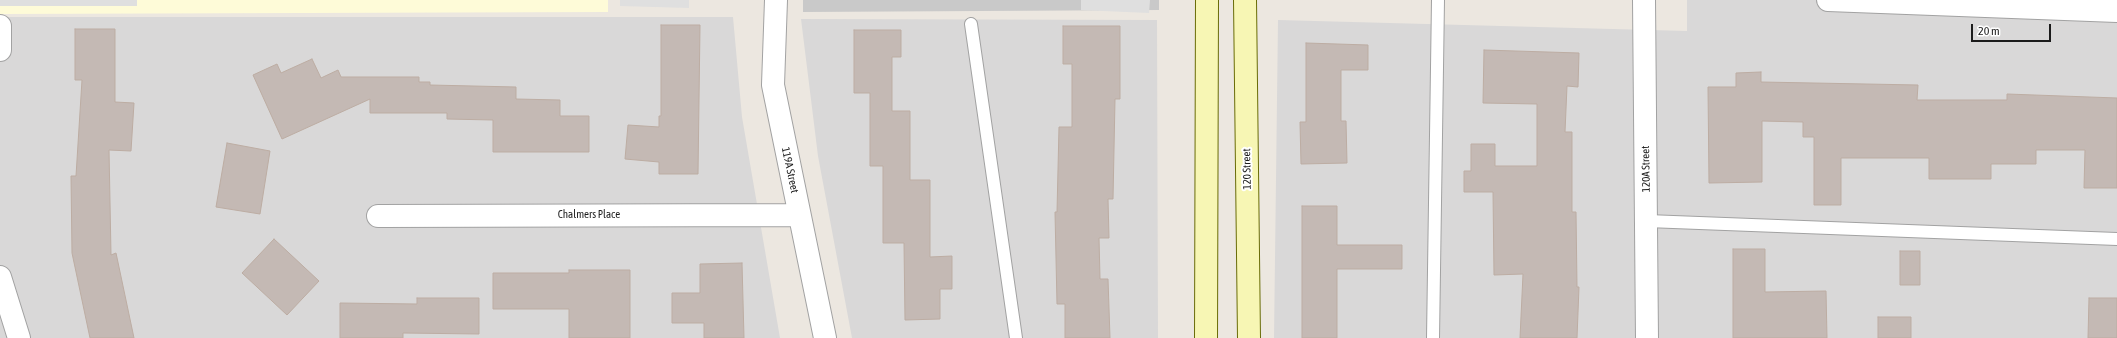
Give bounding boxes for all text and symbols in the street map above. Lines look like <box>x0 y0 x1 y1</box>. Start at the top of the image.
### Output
scale bar <box>1973 16 2053 42</box>
text: 20 m <box>1978 24 2000 38</box>
street label: 119A Street <box>779 146 801 194</box>
street label: 120A Street <box>1639 146 1653 192</box>
street label: 120 Street <box>1240 148 1254 190</box>
street label: Chalmers Place <box>558 208 620 222</box>

